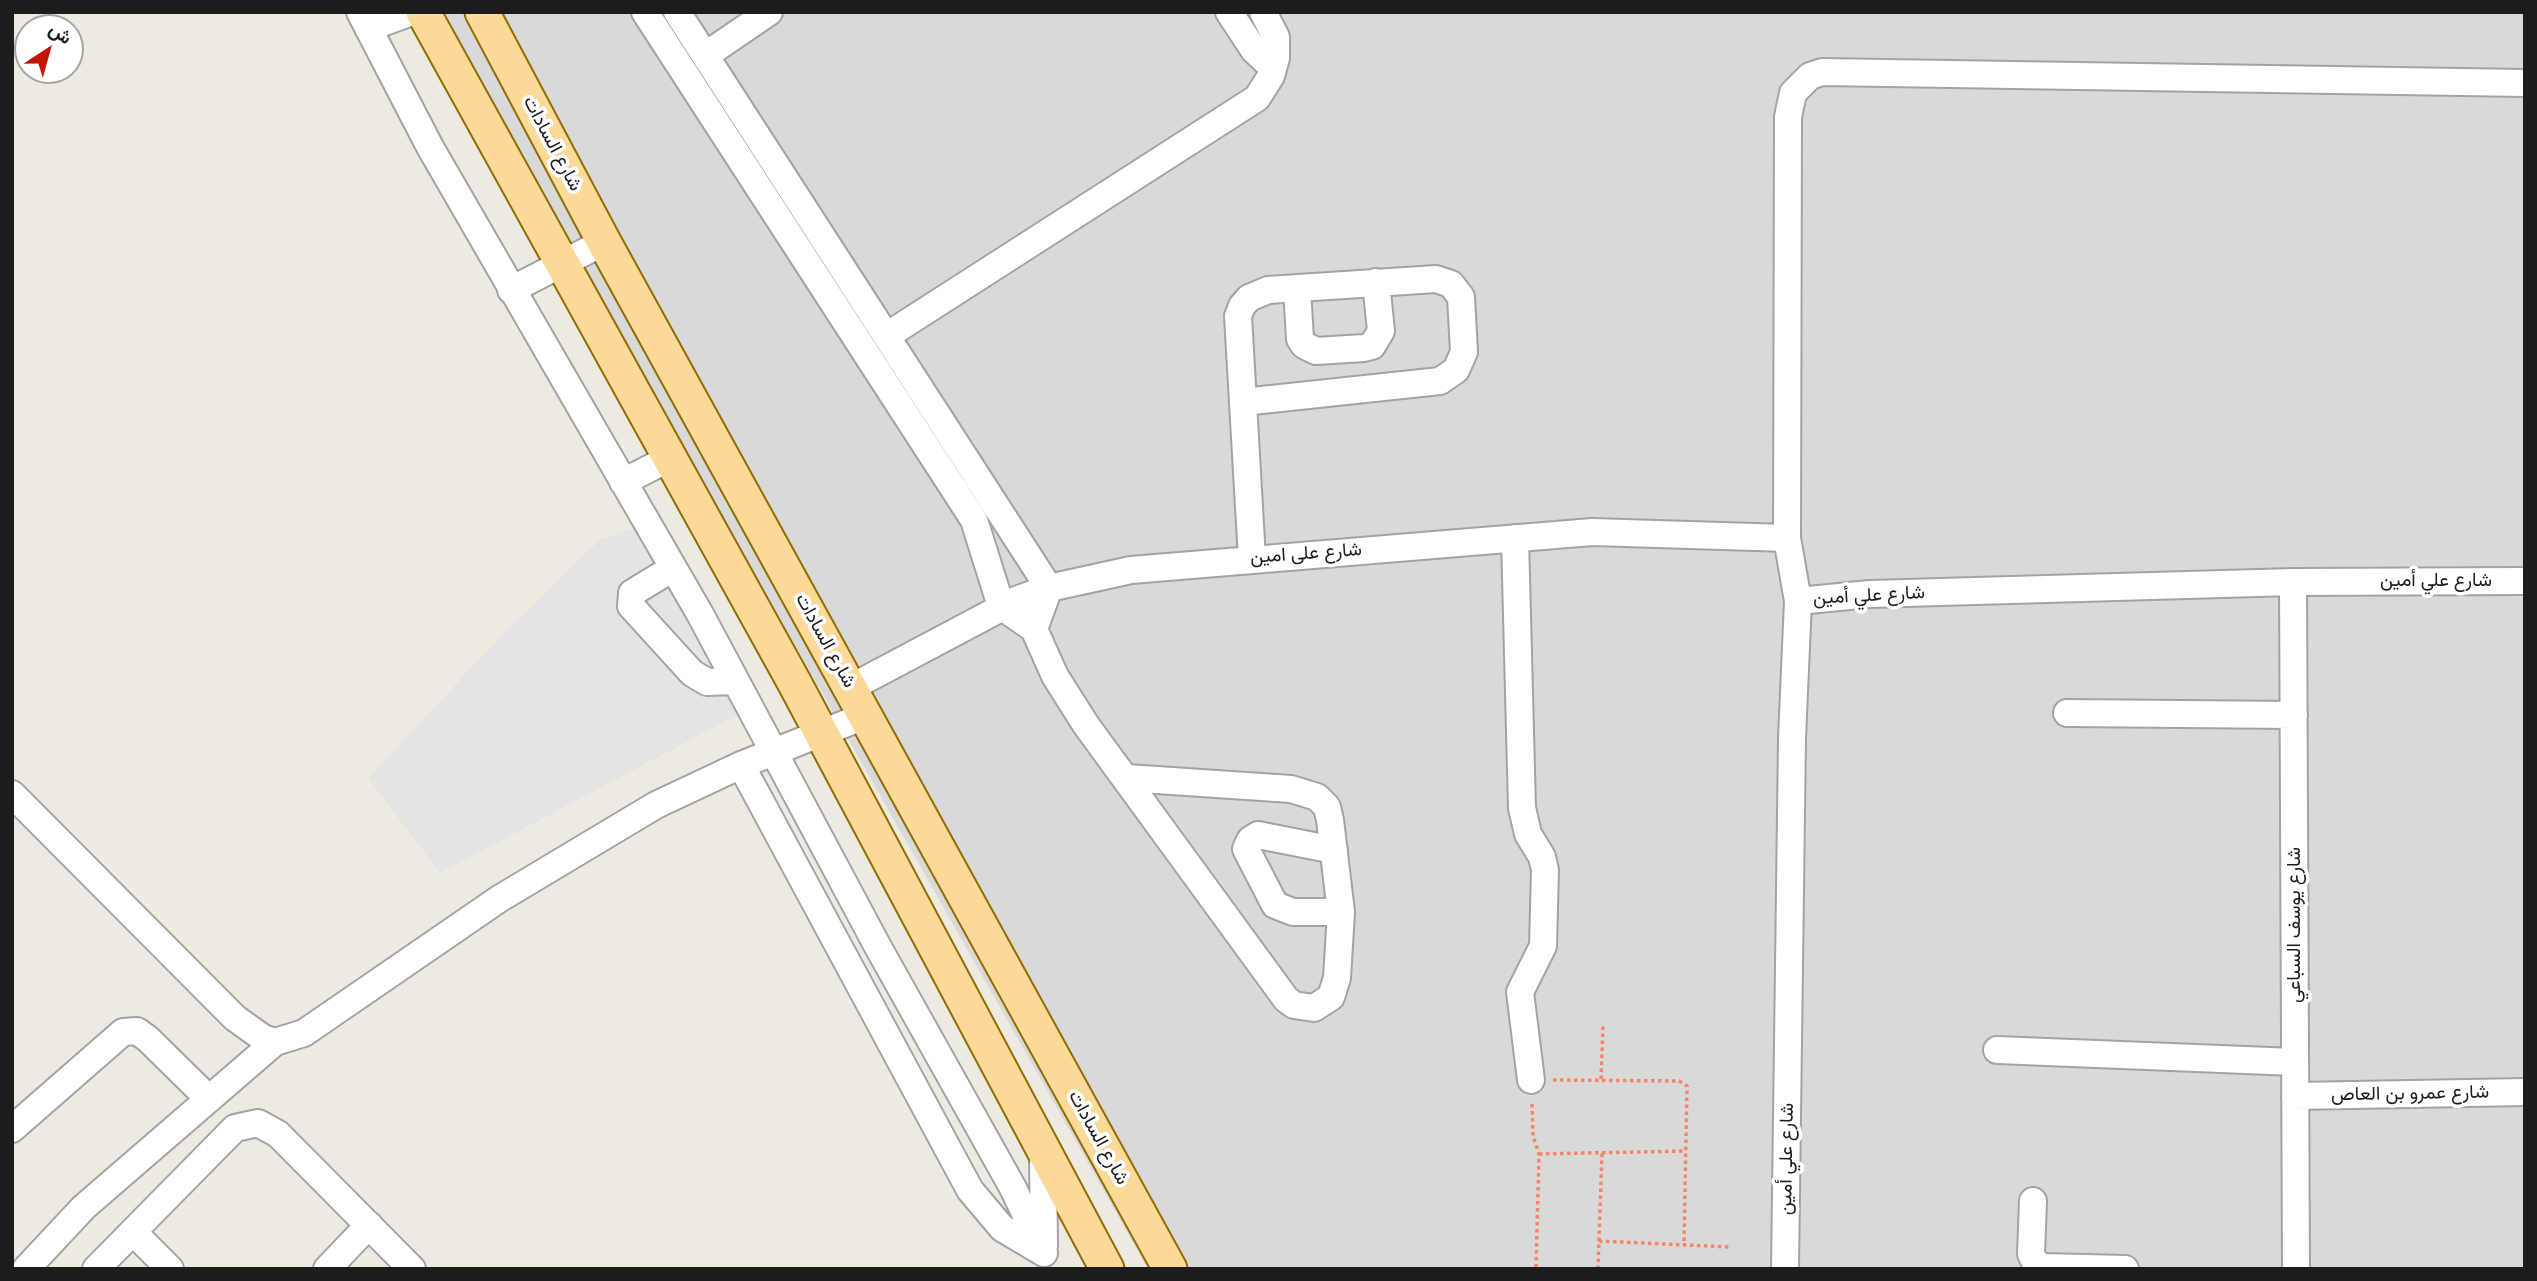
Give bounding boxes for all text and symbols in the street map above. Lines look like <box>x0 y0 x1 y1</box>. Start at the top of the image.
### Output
north arrow <box>14 14 84 84</box>
text: ش <box>44 18 76 49</box>
street label: شارع السادات <box>517 93 587 195</box>
street label: شارع على امين <box>1249 539 1363 569</box>
street label: شارع علي أمين <box>2380 570 2492 592</box>
street label: شارع علي أمين <box>1812 582 1926 610</box>
street label: شارع السادات <box>790 590 860 692</box>
street label: شارع يوسف السباعي <box>2284 847 2306 1003</box>
street label: شارع عمرو بن العاص <box>2331 1081 2489 1107</box>
street label: شارع السادات <box>1063 1087 1133 1189</box>
street label: شارع علي أمين <box>1775 1103 1799 1215</box>

